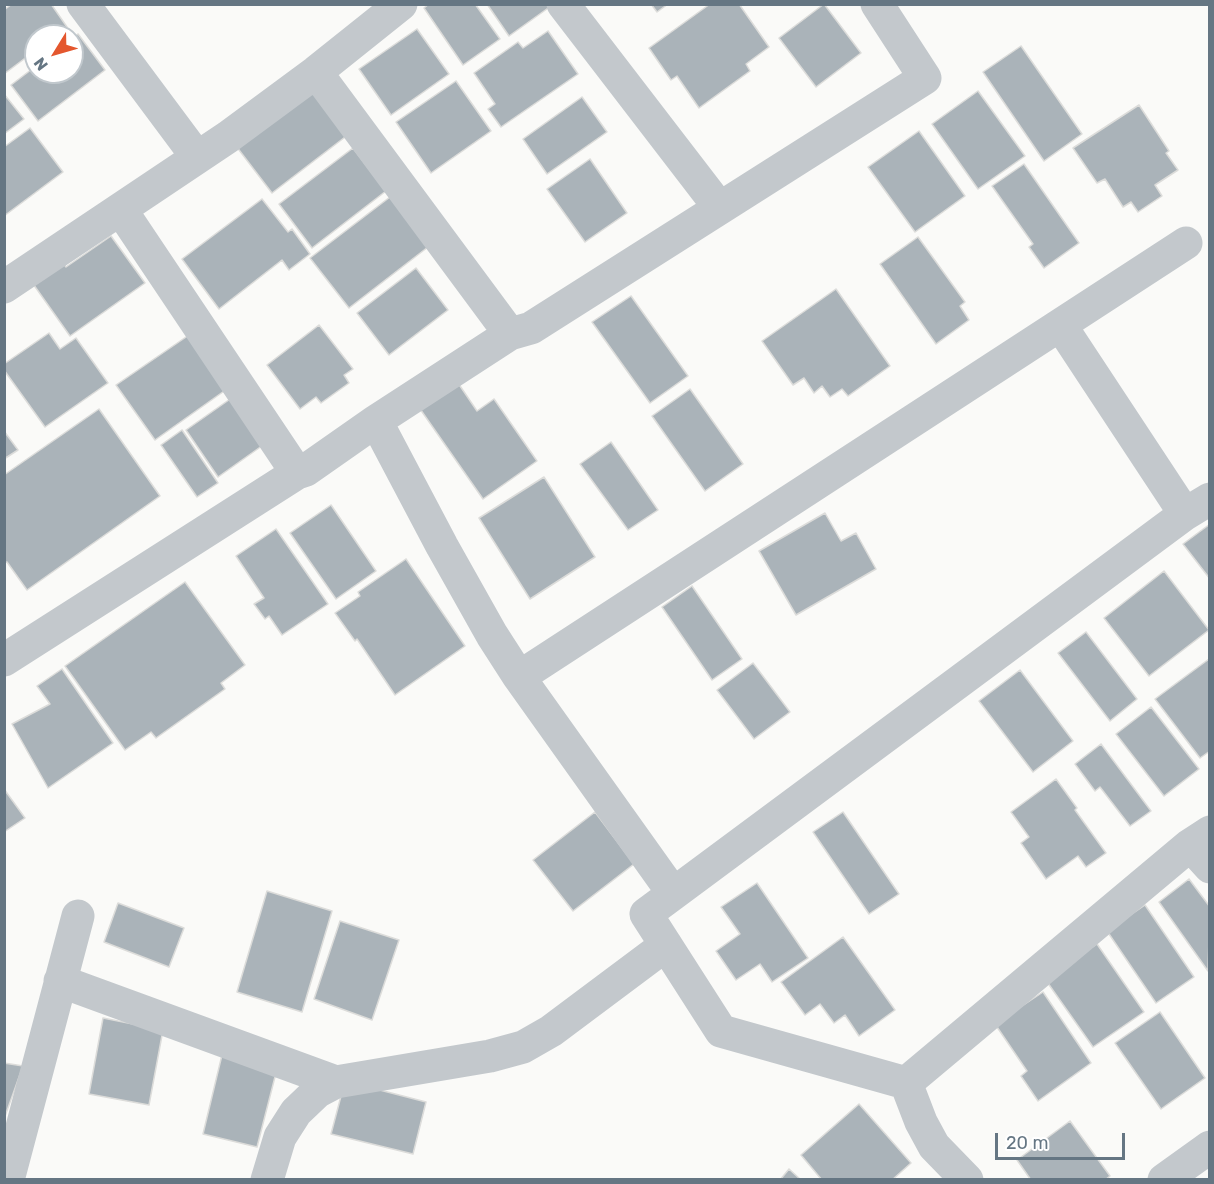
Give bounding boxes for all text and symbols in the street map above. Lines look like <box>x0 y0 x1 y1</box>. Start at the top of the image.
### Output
north arrow <box>24 24 84 84</box>
text: N <box>30 54 52 74</box>
scale bar <box>998 1121 1128 1159</box>
text: 20 m <box>1006 1132 1048 1154</box>

